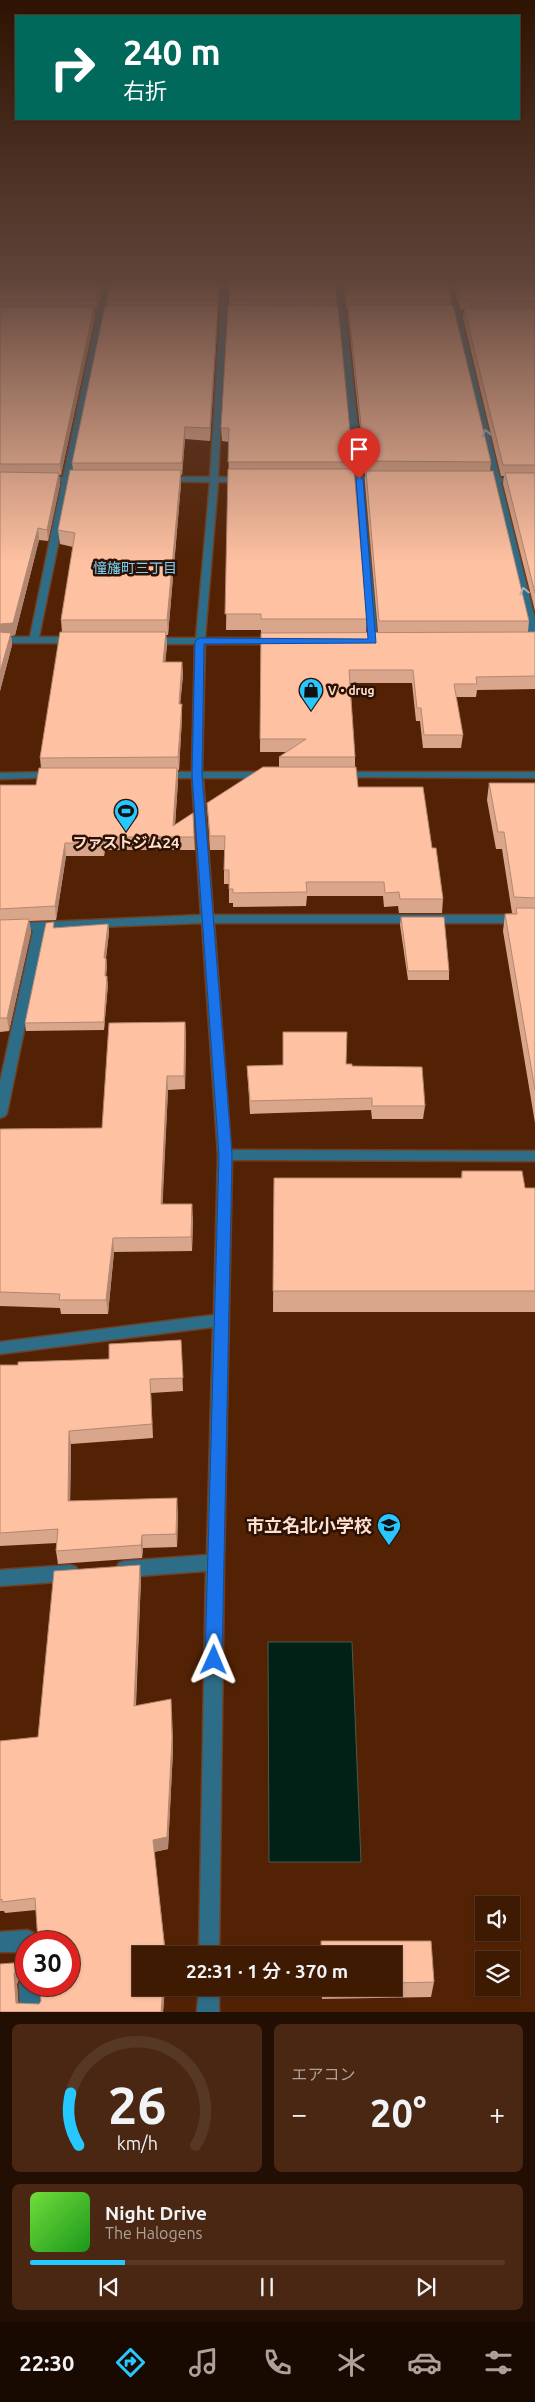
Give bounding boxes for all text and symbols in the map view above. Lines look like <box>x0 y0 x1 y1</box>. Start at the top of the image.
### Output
text: 240 m <box>123 32 221 72</box>
icon: right <box>40 35 105 100</box>
text: 右折 <box>123 78 167 103</box>
pin <box>338 428 380 479</box>
one-way arrow <box>481 428 492 437</box>
icon: arrive <box>345 435 373 463</box>
district label: 憧旛町三丁目 <box>93 560 177 576</box>
one-way arrow <box>519 586 530 595</box>
shop icon: V・drug <box>298 677 324 711</box>
place label: V・drug <box>328 684 375 697</box>
sports icon: ファストジム24 <box>113 798 139 832</box>
place label: ファストジム24 <box>73 834 179 851</box>
school or university icon: 市立名北小学校 <box>376 1512 402 1546</box>
place label: 市立名北小学校 <box>246 1515 372 1535</box>
position arrow <box>187 1633 239 1685</box>
map controls <box>475 1896 520 1996</box>
button: sound <box>475 1896 520 1941</box>
speed limit sign: 30 <box>15 1931 80 1996</box>
button: layers <box>475 1951 520 1996</box>
text: 22:31 · 1 分 · 370 m <box>186 1960 348 1982</box>
text: エアコン <box>292 2065 356 2083</box>
text: 26 <box>107 2076 166 2134</box>
text: 20° <box>370 2092 426 2134</box>
text: − <box>292 2098 307 2129</box>
text: + <box>489 2098 505 2129</box>
text: km/h <box>116 2133 157 2153</box>
text: Night Drive <box>105 2202 207 2224</box>
text: The Halogens <box>105 2224 203 2242</box>
icon: previous <box>95 2273 123 2301</box>
icon: pause <box>253 2273 281 2301</box>
icon: next <box>412 2273 440 2301</box>
icon: directions <box>113 2345 148 2380</box>
icon: music <box>186 2345 221 2380</box>
icon: phone <box>260 2345 295 2380</box>
icon: climate <box>334 2345 369 2380</box>
icon: car <box>407 2345 442 2380</box>
icon: filters <box>481 2345 516 2380</box>
text: 22:30 <box>19 2350 74 2375</box>

